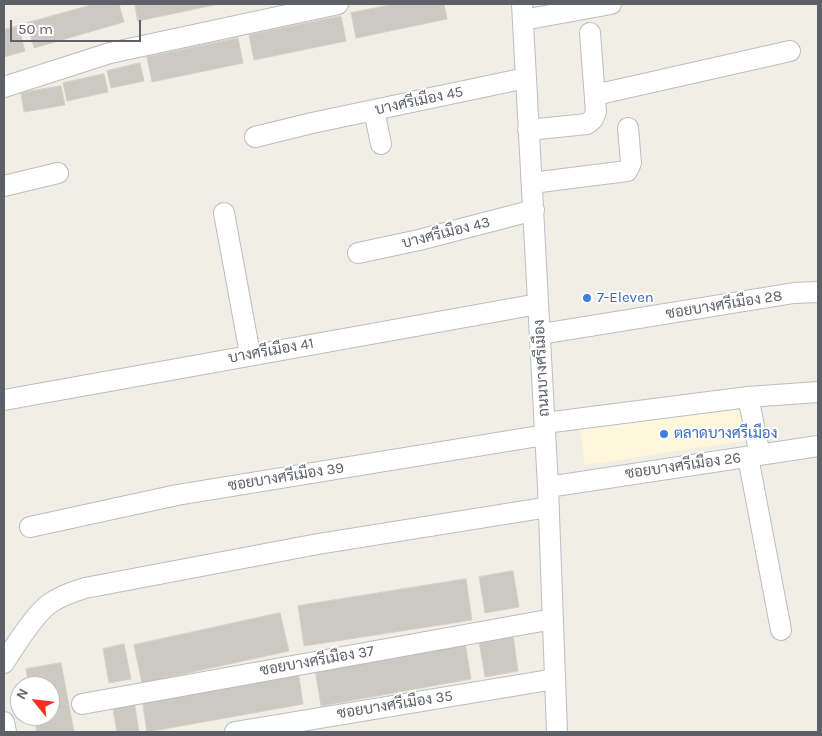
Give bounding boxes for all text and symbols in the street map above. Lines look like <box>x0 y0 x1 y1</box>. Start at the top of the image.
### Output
scale bar <box>12 10 144 42</box>
text: 50 m <box>18 20 53 38</box>
street label: บางศรีเมือง 45 <box>373 83 465 119</box>
street label: บางศรีเมือง 43 <box>400 213 492 253</box>
street label: ซอยบางศรีเมือง 28 <box>665 287 783 323</box>
place label: 7-Eleven <box>597 289 654 307</box>
marker: 7-Eleven <box>581 292 593 304</box>
street label: ถนนบางศรีเมือง <box>530 319 554 417</box>
street label: บางศรีเมือง 41 <box>227 335 315 367</box>
place label: ตลาดบางศรีเมือง <box>674 425 777 443</box>
marker: ตลาดบางศรีเมือง <box>658 428 670 440</box>
street label: ซอยบางศรีเมือง 26 <box>624 449 742 483</box>
street label: ซอยบางศรีเมือง 39 <box>227 459 345 495</box>
street label: ซอยบางศรีเมือง 37 <box>259 642 375 680</box>
north arrow <box>10 676 60 726</box>
text: N <box>12 685 32 702</box>
street label: ซอยบางศรีเมือง 35 <box>336 687 454 723</box>

